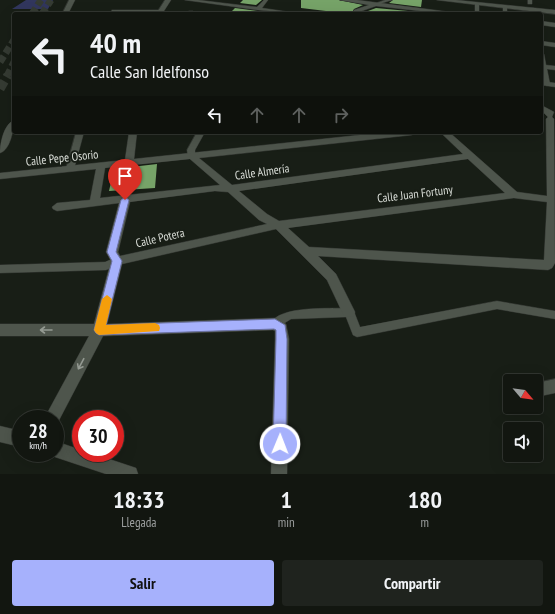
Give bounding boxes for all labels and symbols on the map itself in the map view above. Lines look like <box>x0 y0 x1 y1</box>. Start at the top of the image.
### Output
street label: Calle Pepe Osorio <box>25 146 99 169</box>
pin <box>108 159 142 200</box>
street label: Calle Almería <box>234 160 290 183</box>
street label: Calle Juan Fortuny <box>376 181 454 206</box>
street label: Calle Potera <box>134 225 186 250</box>
one-way arrow <box>40 326 53 334</box>
one-way arrow <box>77 358 84 370</box>
north arrow <box>503 374 543 414</box>
speed limit sign: 30 <box>72 410 124 462</box>
position arrow <box>259 423 301 465</box>

